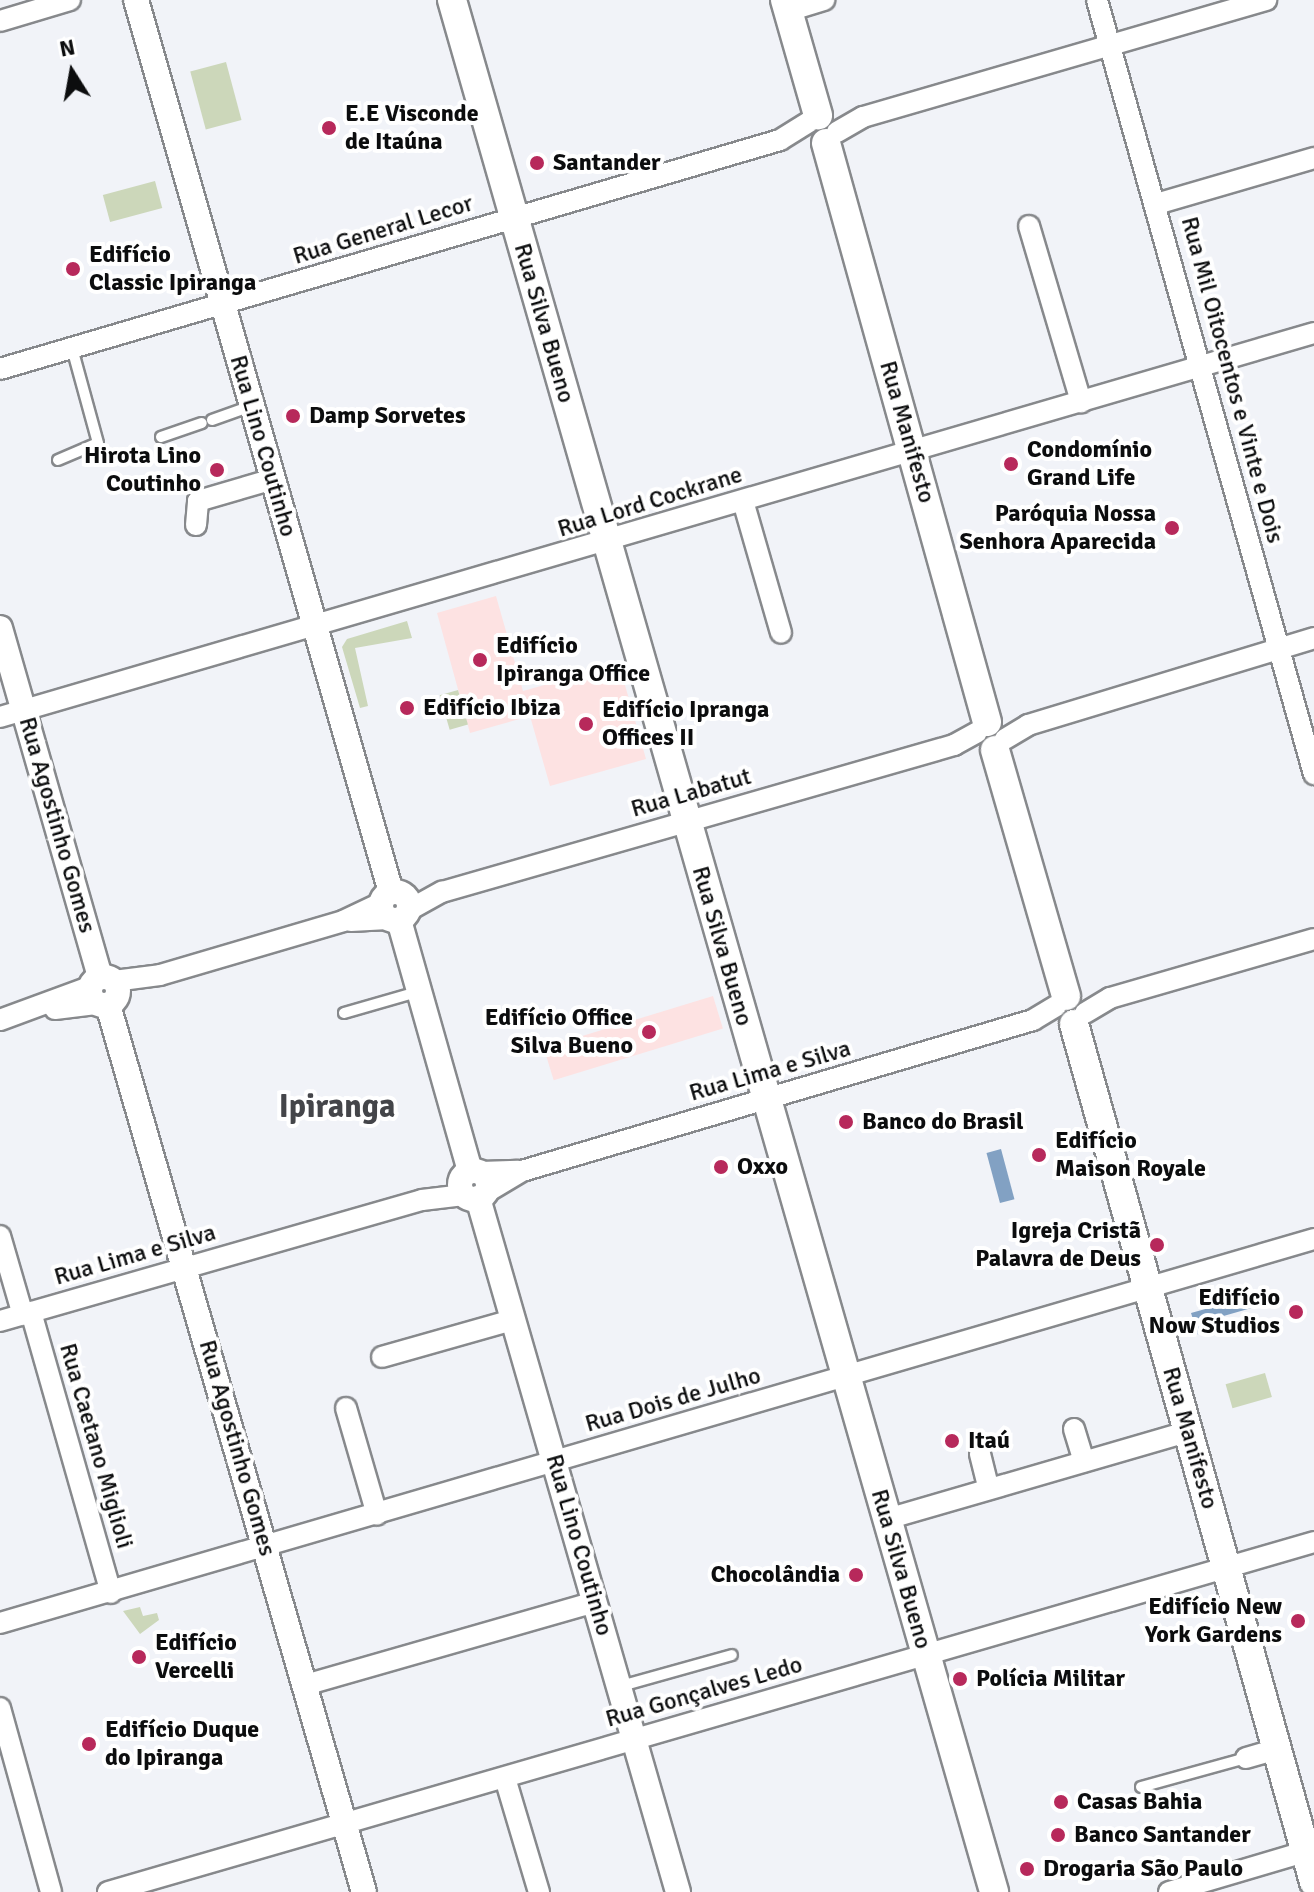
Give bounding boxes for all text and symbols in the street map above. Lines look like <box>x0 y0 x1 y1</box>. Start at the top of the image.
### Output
north arrow <box>32 32 112 112</box>
text: N <box>57 33 77 63</box>
place label: E.E Visconde de Itaúna <box>345 100 479 156</box>
marker: E.E Visconde de Itaúna <box>320 119 338 137</box>
place label: Santander <box>553 149 661 177</box>
marker: Santander <box>528 154 546 172</box>
street label: Rua General Lecor <box>290 189 476 271</box>
street label: Rua Mil Oitocentos e Vinte e Dois <box>1175 214 1289 546</box>
street label: Rua Silva Bueno <box>507 240 581 406</box>
place label: Edifício Classic Ipiranga <box>89 241 256 297</box>
marker: Edifício Classic Ipiranga <box>64 260 82 278</box>
street label: Rua Lino Coutinho <box>223 352 303 540</box>
street label: Rua Manifesto <box>873 358 941 506</box>
place label: Damp Sorvetes <box>309 402 466 430</box>
marker: Damp Sorvetes <box>284 407 302 425</box>
place label: Condomínio Grand Life <box>1027 436 1152 492</box>
place label: Hirota Lino Coutinho <box>84 442 201 498</box>
marker: Condomínio Grand Life <box>1002 455 1020 473</box>
street label: Rua Lord Cockrane <box>554 460 746 544</box>
marker: Hirota Lino Coutinho <box>208 461 226 479</box>
place label: Paróquia Nossa Senhora Aparecida <box>959 500 1156 556</box>
marker: Paróquia Nossa Senhora Aparecida <box>1163 519 1181 537</box>
place label: Edifício Ipiranga Office <box>496 632 650 688</box>
marker: Edifício Ipiranga Office <box>471 651 489 669</box>
place label: Edifício Ibiza <box>423 694 561 722</box>
place label: Edifício Ipranga Offices II <box>602 696 769 752</box>
marker: Edifício Ibiza <box>398 699 416 717</box>
street label: Rua Agostinho Gomes <box>12 714 102 936</box>
marker: Edifício Ipranga Offices II <box>577 715 595 733</box>
street label: Rua Labatut <box>628 762 754 824</box>
street label: Rua Silva Bueno <box>685 863 759 1029</box>
place label: Edifício Office Silva Bueno <box>485 1004 633 1060</box>
marker: Edifício Office Silva Bueno <box>640 1023 658 1041</box>
street label: Rua Lima e Silva <box>686 1034 854 1108</box>
district label: Ipiranga <box>279 1088 395 1126</box>
place label: Banco do Brasil <box>862 1108 1024 1136</box>
marker: Banco do Brasil <box>837 1113 855 1131</box>
place label: Edifício Maison Royale <box>1055 1127 1206 1183</box>
marker: Edifício Maison Royale <box>1030 1146 1048 1164</box>
place label: Oxxo <box>737 1153 788 1181</box>
marker: Oxxo <box>712 1158 730 1176</box>
place label: Igreja Cristã Palavra de Deus <box>975 1217 1141 1273</box>
street label: Rua Lima e Silva <box>51 1218 219 1292</box>
marker: Igreja Cristã Palavra de Deus <box>1148 1236 1166 1254</box>
place label: Edifício Now Studios <box>1149 1284 1280 1340</box>
marker: Edifício Now Studios <box>1287 1303 1305 1321</box>
street label: Rua Agostinho Gomes <box>192 1337 282 1559</box>
street label: Rua Caetano Miglioli <box>53 1340 139 1552</box>
street label: Rua Dois de Julho <box>582 1361 764 1439</box>
street label: Rua Manifesto <box>1156 1364 1224 1512</box>
place label: Itaú <box>968 1427 1010 1455</box>
marker: Itaú <box>943 1432 961 1450</box>
street label: Rua Lino Coutinho <box>539 1451 619 1639</box>
street label: Rua Silva Bueno <box>864 1486 938 1652</box>
place label: Chocolândia <box>711 1561 840 1589</box>
marker: Chocolândia <box>847 1566 865 1584</box>
place label: Edifício New York Gardens <box>1145 1593 1282 1649</box>
marker: Edifício New York Gardens <box>1289 1612 1307 1630</box>
place label: Edifício Vercelli <box>155 1629 237 1685</box>
marker: Edifício Vercelli <box>130 1648 148 1666</box>
street label: Rua Gonçalves Ledo <box>602 1650 806 1734</box>
place label: Polícia Militar <box>976 1665 1125 1693</box>
marker: Polícia Militar <box>951 1670 969 1688</box>
place label: Edifício Duque do Ipiranga <box>105 1716 259 1772</box>
marker: Edifício Duque do Ipiranga <box>80 1735 98 1753</box>
place label: Casas Bahia <box>1077 1788 1202 1816</box>
marker: Casas Bahia <box>1052 1793 1070 1811</box>
place label: Banco Santander <box>1074 1821 1251 1849</box>
marker: Banco Santander <box>1049 1826 1067 1844</box>
place label: Drogaria São Paulo <box>1043 1855 1243 1883</box>
marker: Drogaria São Paulo <box>1018 1860 1036 1878</box>

